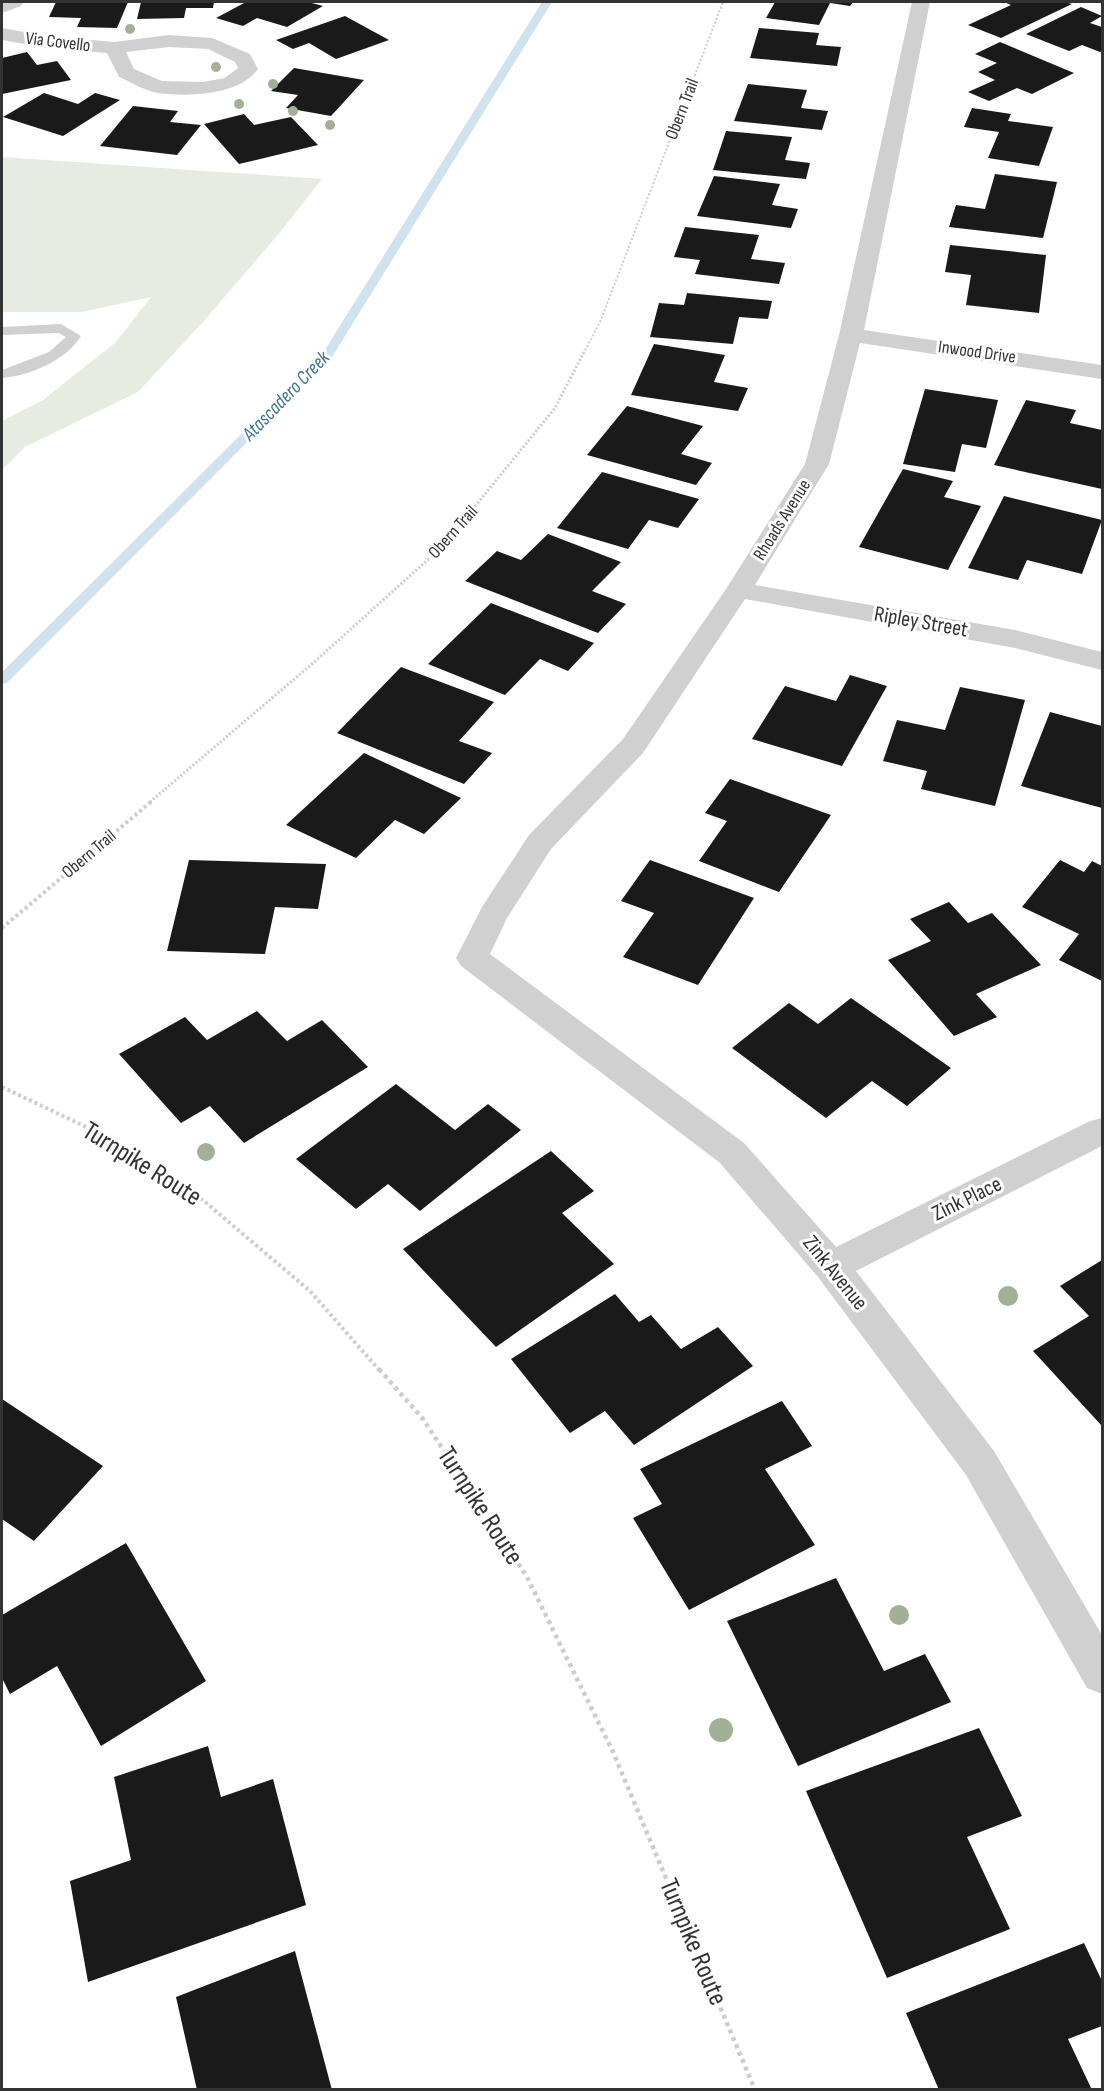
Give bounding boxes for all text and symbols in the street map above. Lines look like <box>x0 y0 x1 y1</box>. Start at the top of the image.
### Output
street label: Via Covello <box>24 28 92 56</box>
street label: Obern Trail <box>661 75 703 143</box>
street label: Inwood Drive <box>937 336 1017 368</box>
water label: Atascadero Creek <box>237 346 335 447</box>
street label: Rhoads Avenue <box>749 476 815 564</box>
street label: Obern Trail <box>424 501 482 563</box>
street label: Ripley Street <box>872 600 970 644</box>
street label: Obern Trail <box>58 825 120 883</box>
street label: Turnpike Route <box>77 1115 207 1213</box>
street label: Zink Place <box>928 1171 1006 1227</box>
street label: Zink Avenue <box>797 1230 873 1316</box>
street label: Turnpike Route <box>430 1441 530 1571</box>
street label: Turnpike Route <box>652 1874 734 2010</box>

